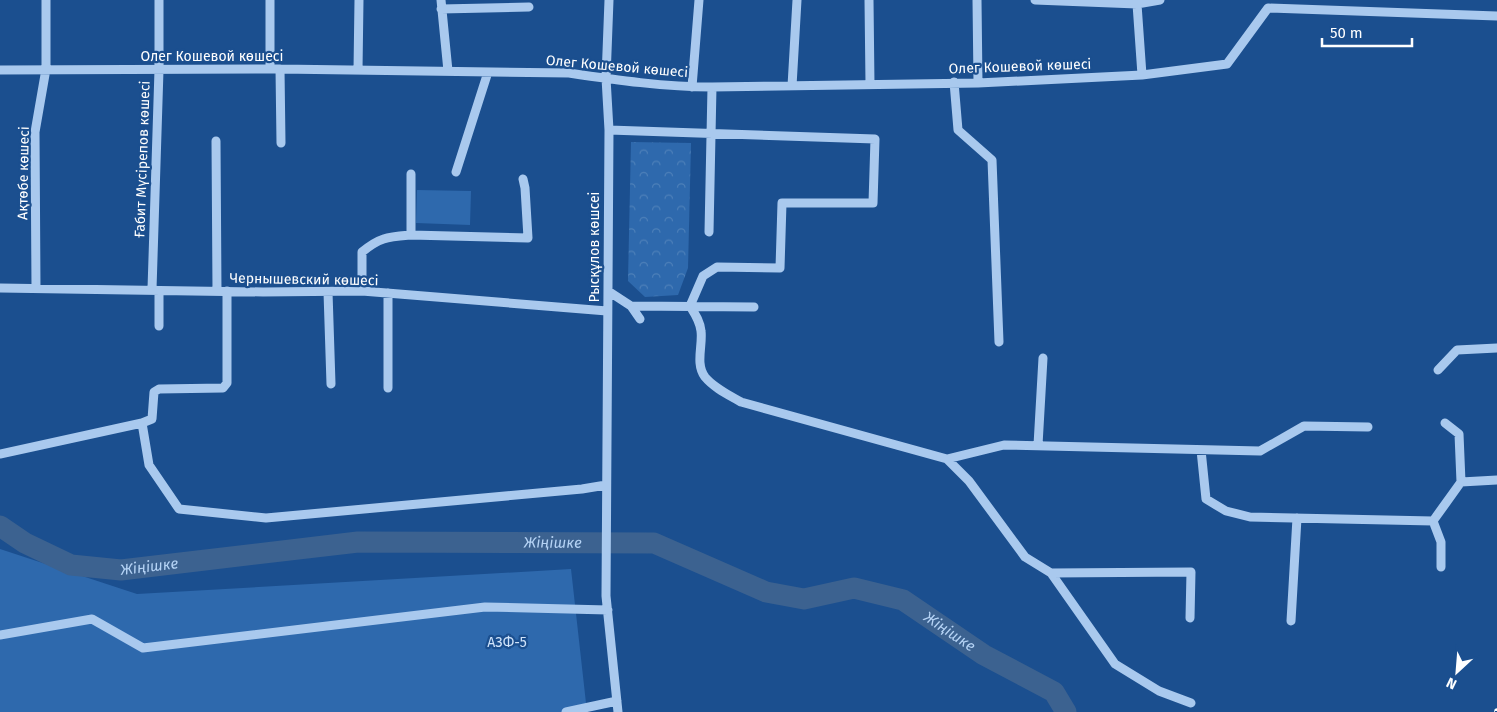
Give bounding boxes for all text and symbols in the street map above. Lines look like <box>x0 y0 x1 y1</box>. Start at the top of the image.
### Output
scale bar <box>1322 15 1412 47</box>
text: 50 m <box>1330 24 1363 42</box>
street label: Олег Кошевой көшесі <box>141 48 283 65</box>
street label: Олег Кошевой көшесі <box>545 52 689 81</box>
street label: Олег Кошевой көшесі <box>948 56 1092 77</box>
street label: Ғабит Мүсірепов көшесі <box>131 80 154 238</box>
street label: Ақтөбе көшесі <box>14 126 33 220</box>
street label: Рысқұлов көшсеі <box>586 191 603 303</box>
street label: Чернышевский көшесі <box>229 270 379 289</box>
water label: Жіңішке <box>523 534 582 552</box>
water label: Жіңішке <box>118 554 179 579</box>
water label: Жіңішке <box>920 607 979 656</box>
park label: АЗФ-5 <box>487 634 527 651</box>
north arrow <box>1432 647 1482 697</box>
text: N <box>1444 674 1459 693</box>

